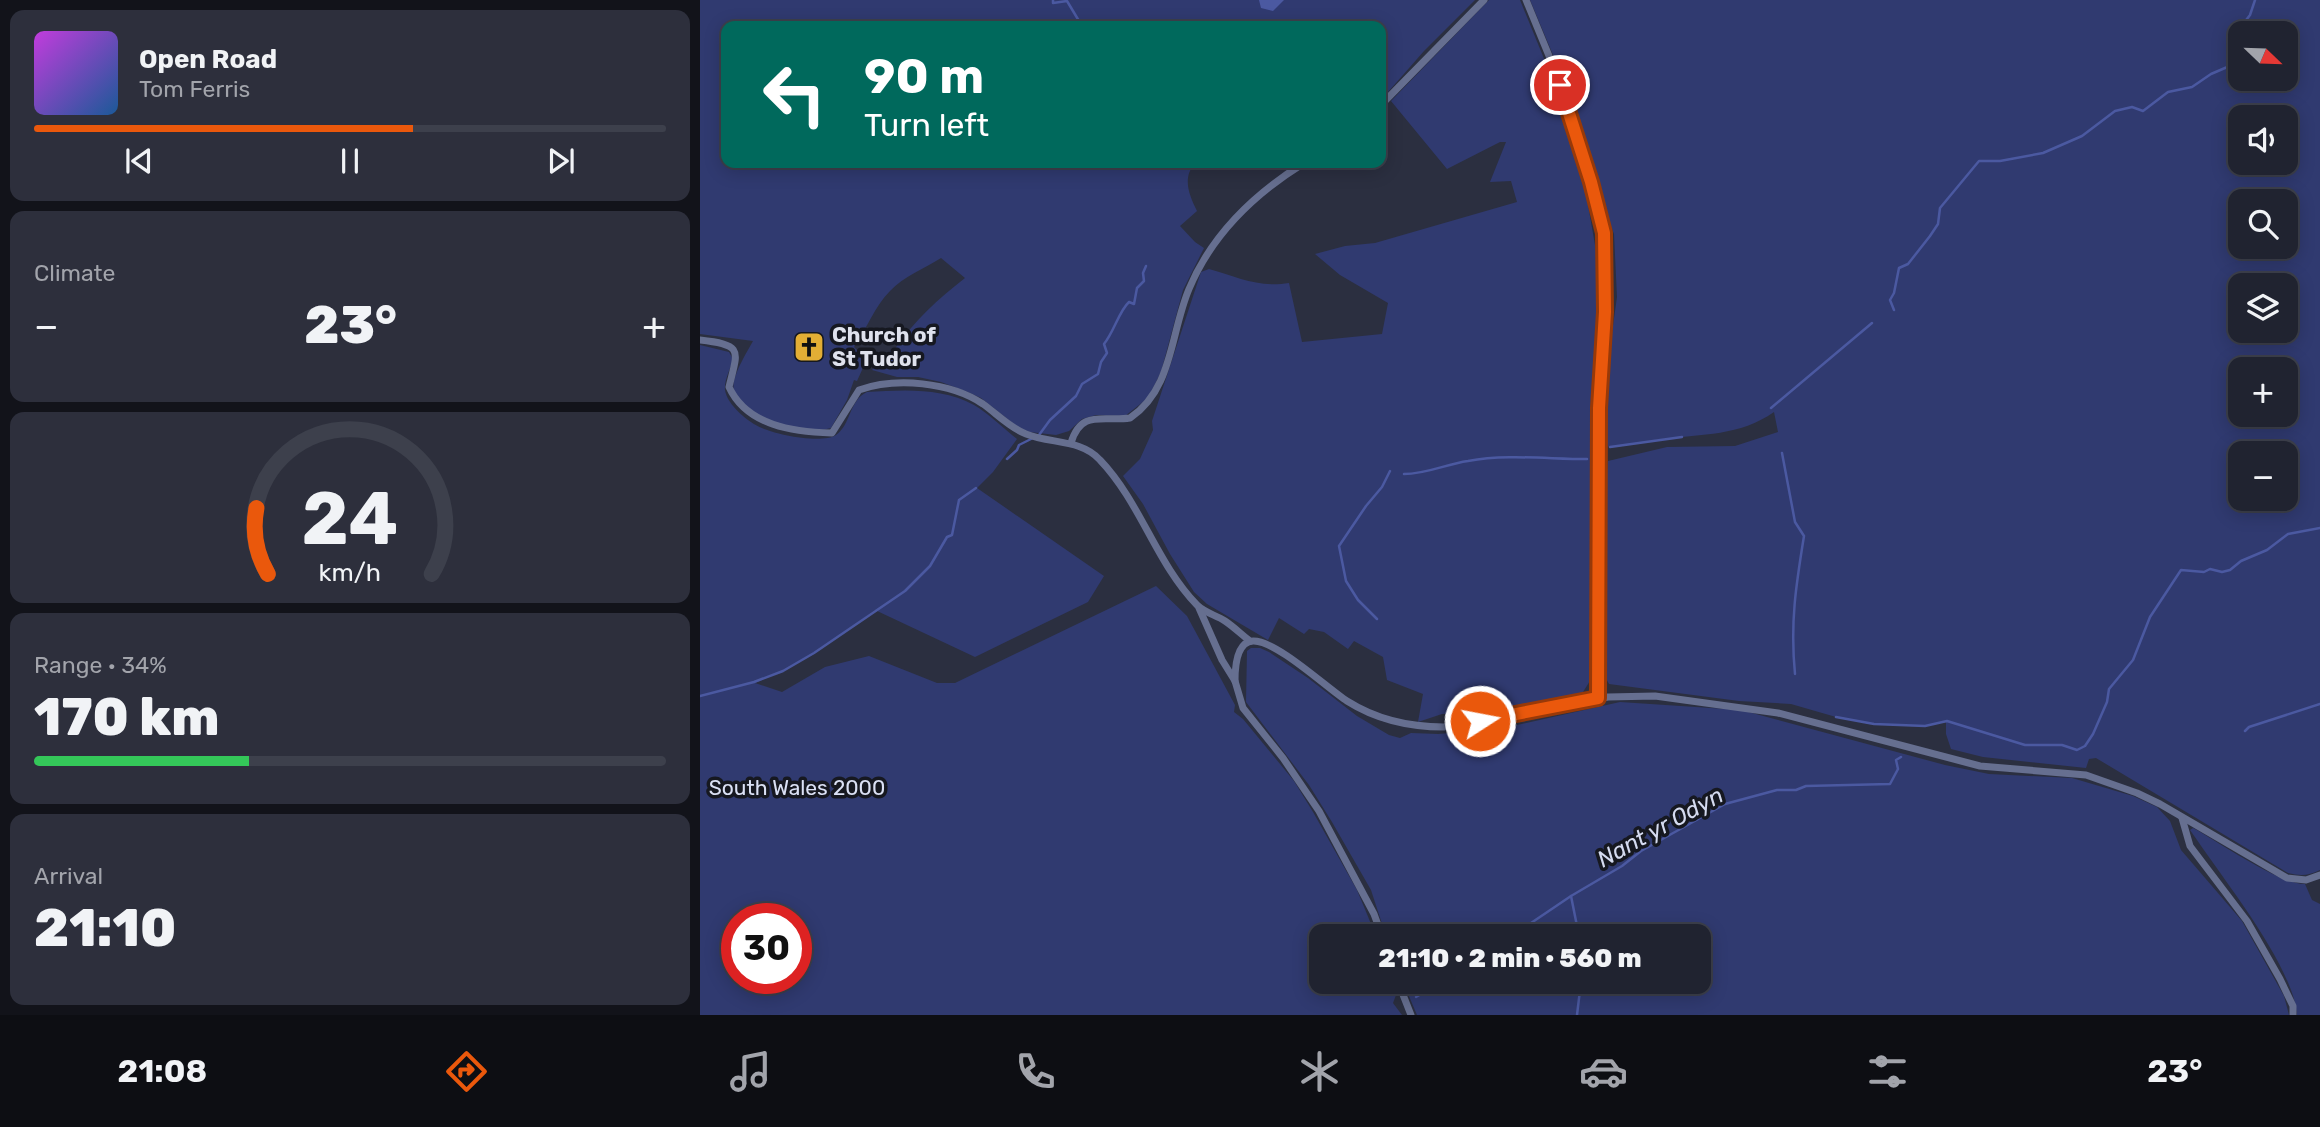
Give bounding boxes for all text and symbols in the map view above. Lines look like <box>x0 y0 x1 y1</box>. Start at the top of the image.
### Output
north arrow <box>2228 21 2298 91</box>
map controls <box>2228 21 2298 511</box>
text: Open Road <box>139 44 277 75</box>
text: 90 m <box>864 47 984 105</box>
icon: left <box>749 49 840 140</box>
pin <box>1530 55 1590 115</box>
icon: arrive <box>1541 66 1579 104</box>
text: Tom Ferris <box>139 75 250 103</box>
button: sound <box>2228 105 2298 175</box>
text: Turn left <box>864 106 989 144</box>
icon: previous <box>120 142 158 180</box>
icon: pause <box>331 142 369 180</box>
icon: next <box>542 142 580 180</box>
button: search <box>2228 189 2298 259</box>
text: Climate <box>34 259 115 287</box>
button: layers <box>2228 273 2298 343</box>
text: 23° <box>304 294 397 356</box>
text: − <box>34 303 59 349</box>
text: + <box>642 303 666 349</box>
place label: Church of St Tudor <box>832 322 937 371</box>
church icon: Church of St Tudor <box>792 330 826 364</box>
button: + <box>2228 357 2298 427</box>
button: − <box>2228 441 2298 511</box>
text: 24 <box>302 476 398 562</box>
text: km/h <box>319 557 381 586</box>
text: Range · 34% <box>34 651 167 679</box>
position arrow <box>1443 684 1517 758</box>
text: 170 km <box>34 686 219 748</box>
park label: South Wales 2000 <box>709 775 885 800</box>
water label: Nant yr Odyn <box>1592 781 1728 873</box>
text: Arrival <box>34 862 103 890</box>
text: 21:10 <box>34 897 176 959</box>
speed limit sign: 30 <box>721 903 812 994</box>
text: 21:10 · 2 min · 560 m <box>1378 943 1642 974</box>
icon: directions <box>442 1047 491 1096</box>
icon: music <box>726 1047 775 1096</box>
icon: phone <box>1011 1047 1060 1096</box>
icon: climate <box>1295 1047 1344 1096</box>
icon: car <box>1579 1047 1628 1096</box>
icon: filters <box>1863 1047 1912 1096</box>
text: 21:08 <box>118 1052 207 1090</box>
text: 23° <box>2147 1052 2202 1090</box>

